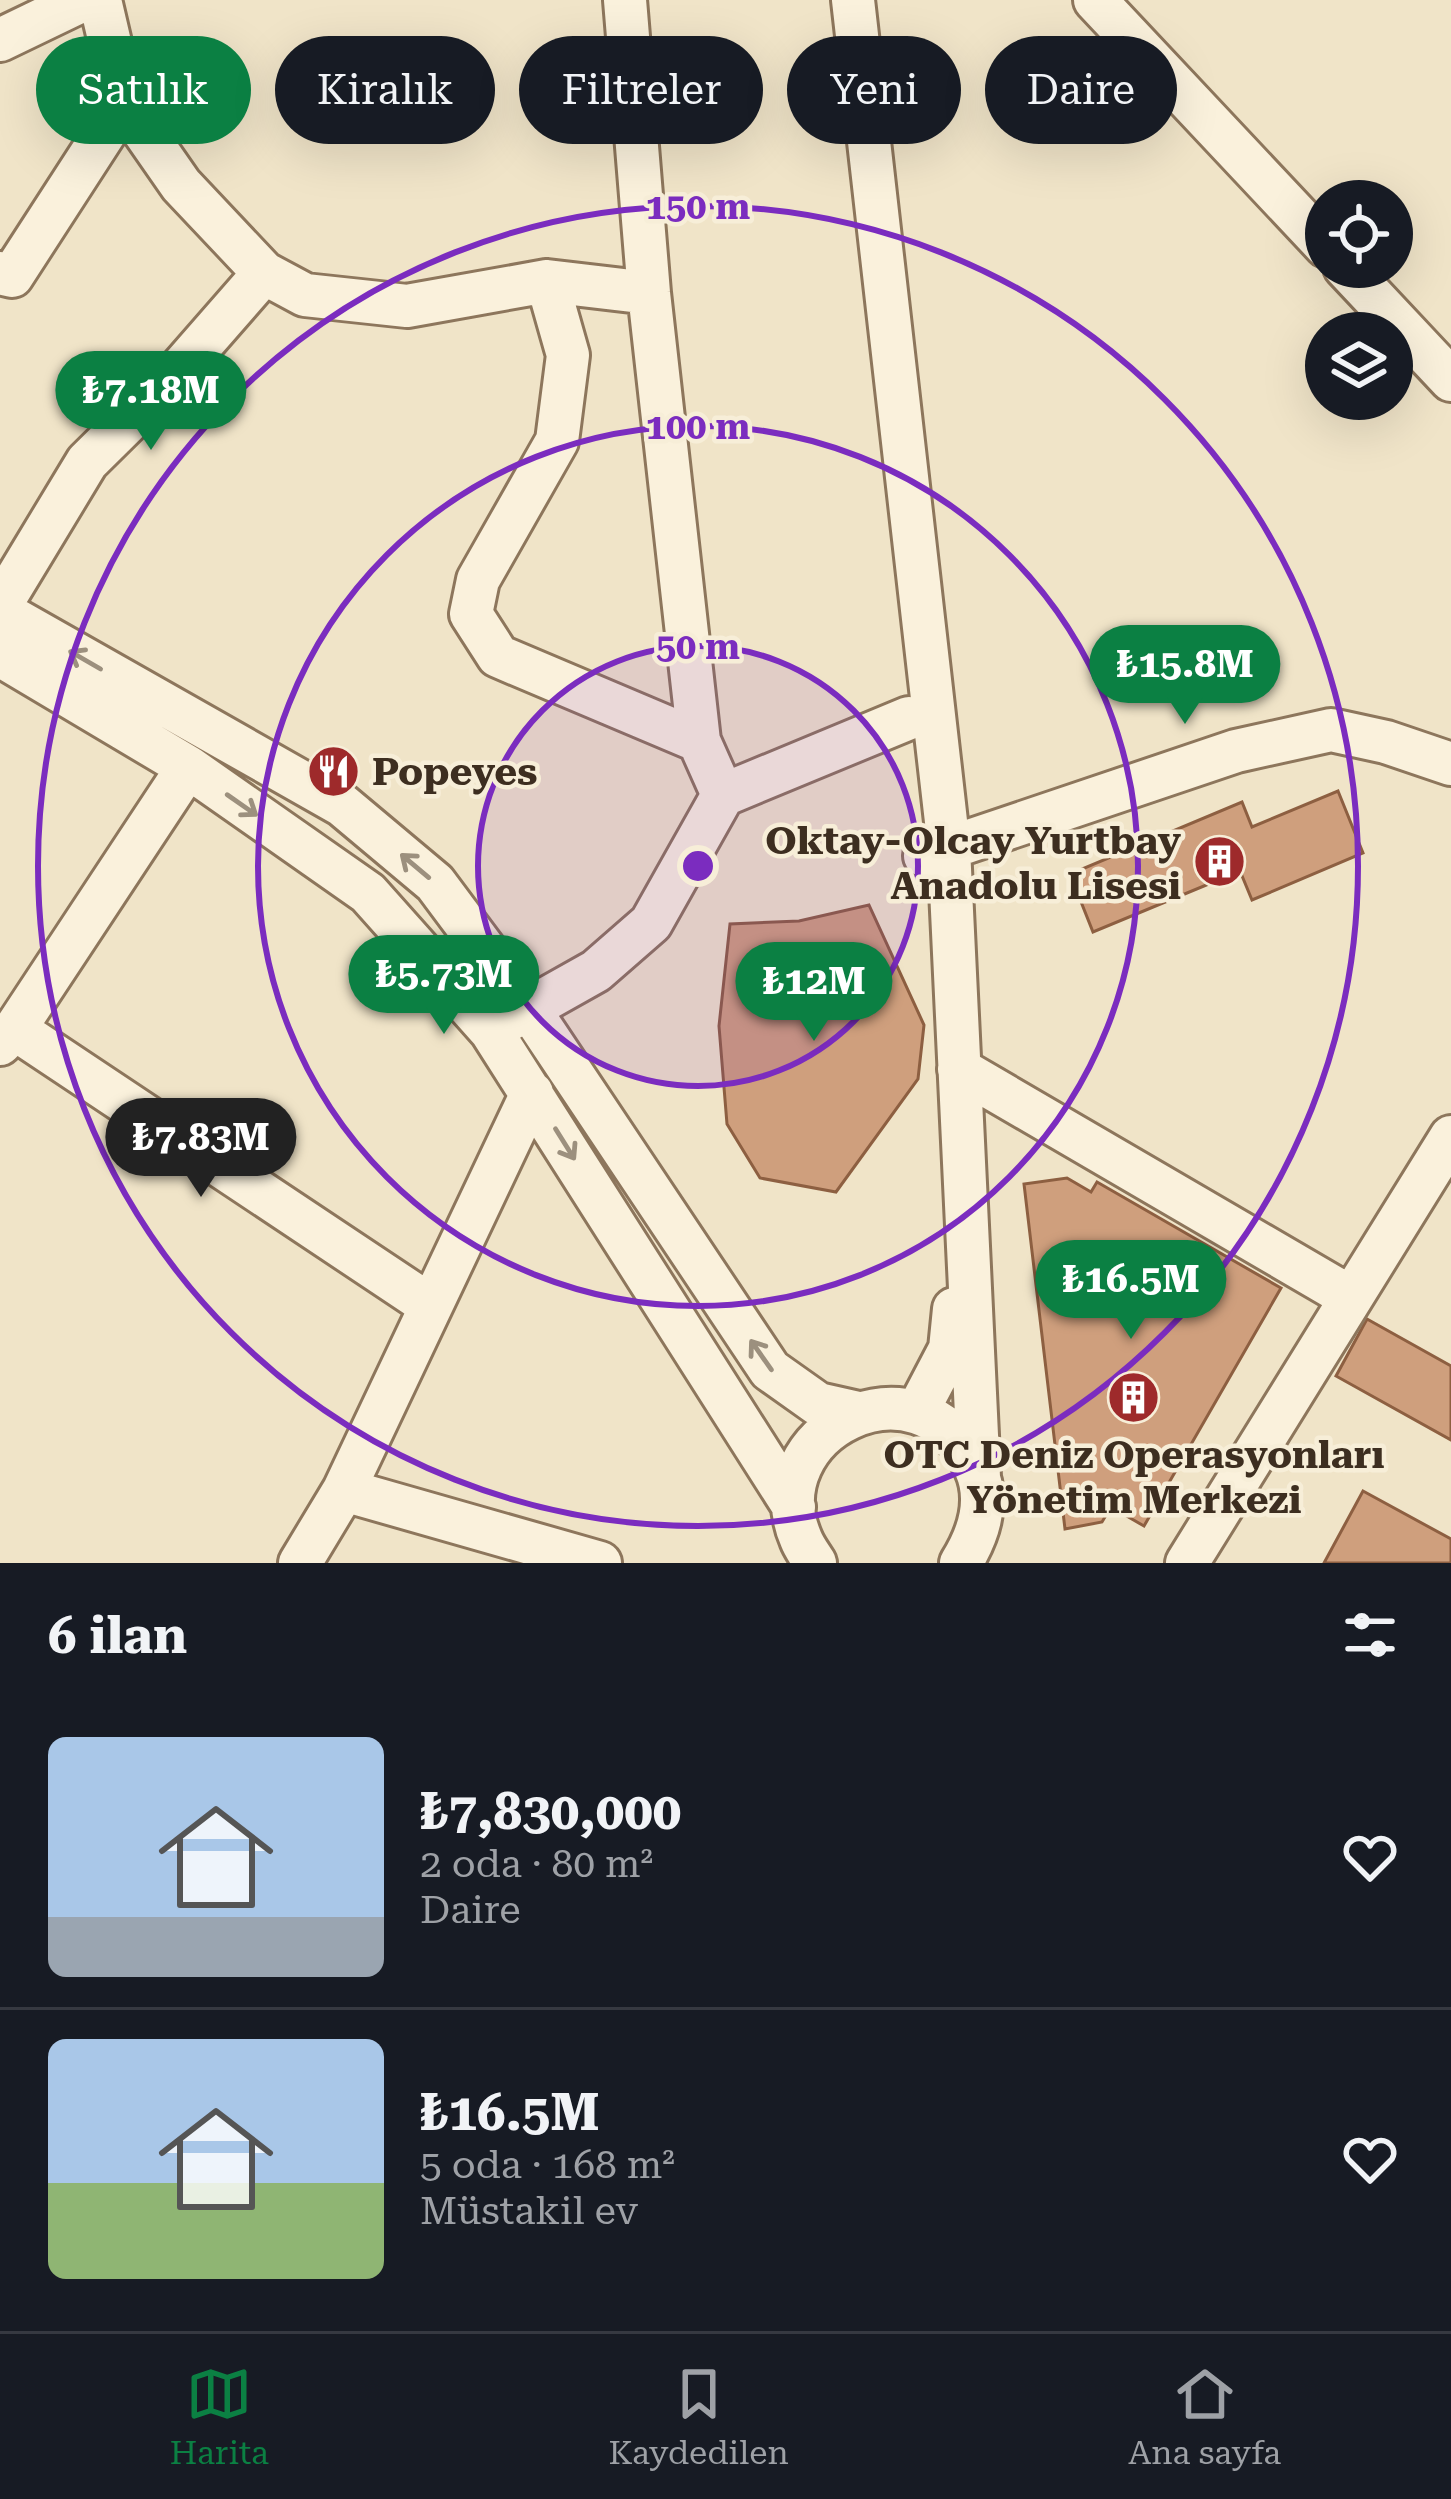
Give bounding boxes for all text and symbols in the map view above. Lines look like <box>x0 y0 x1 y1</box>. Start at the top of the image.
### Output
chip: Satılık <box>36 36 251 144</box>
chip: Kiralık <box>275 36 495 144</box>
chip: Filtreler <box>519 36 763 144</box>
chip: Yeni <box>787 36 961 144</box>
chip: Daire <box>985 36 1177 144</box>
map controls <box>1305 180 1413 420</box>
button: locate <box>1305 180 1413 288</box>
text: 150 m <box>646 186 750 228</box>
button: layers <box>1305 312 1413 420</box>
pin: ₺7.18M <box>53 351 249 453</box>
text: ₺7.18M <box>82 367 220 413</box>
text: 100 m <box>646 406 750 448</box>
pin: ₺15.8M <box>1087 625 1283 727</box>
text: 50 m <box>656 626 740 668</box>
text: ₺15.8M <box>1116 641 1254 687</box>
one-way arrow <box>69 647 104 671</box>
restaurant icon: Popeyes <box>305 743 361 799</box>
place label: Popeyes <box>372 749 537 795</box>
one-way arrow <box>225 792 258 817</box>
place label: Oktay-Olcay Yurtbay Anadolu Lisesi <box>765 818 1181 909</box>
building icon: Oktay-Olcay Yurtbay Anadolu Lisesi <box>1192 834 1248 890</box>
centre of rings <box>677 845 719 887</box>
one-way arrow <box>400 852 431 880</box>
pin: ₺5.73M <box>346 935 542 1037</box>
pin: ₺12M <box>743 942 885 1044</box>
text: ₺5.73M <box>375 951 513 997</box>
text: ₺12M <box>762 958 866 1004</box>
pin: ₺7.83M <box>103 1098 299 1200</box>
text: ₺7.83M <box>132 1114 270 1160</box>
one-way arrow <box>553 1127 577 1161</box>
pin: ₺16.5M <box>1033 1240 1229 1342</box>
text: ₺16.5M <box>1062 1256 1200 1302</box>
one-way arrow <box>749 1339 774 1372</box>
building icon: OTC Deniz Operasyonları Yönetim Merkezi <box>1106 1369 1162 1425</box>
place label: OTC Deniz Operasyonları Yönetim Merkezi <box>884 1432 1384 1523</box>
icon: filters <box>1337 1602 1403 1668</box>
text: 6 ilan <box>48 1606 187 1665</box>
text: ₺7,830,000 <box>420 1782 681 1841</box>
icon: home <box>144 1785 288 1929</box>
icon: heart <box>1337 1824 1403 1890</box>
text: 2 oda · 80 m² <box>420 1841 653 1887</box>
text: Daire <box>420 1887 521 1933</box>
text: ₺16.5M <box>420 2083 600 2142</box>
icon: home <box>144 2087 288 2231</box>
icon: heart <box>1337 2126 1403 2192</box>
text: 5 oda · 168 m² <box>420 2142 675 2188</box>
text: Müstakil ev <box>420 2188 638 2234</box>
tab: Harita <box>170 2361 269 2472</box>
tab: Kaydedilen <box>609 2361 789 2472</box>
tab: Ana sayfa <box>1128 2361 1281 2472</box>

